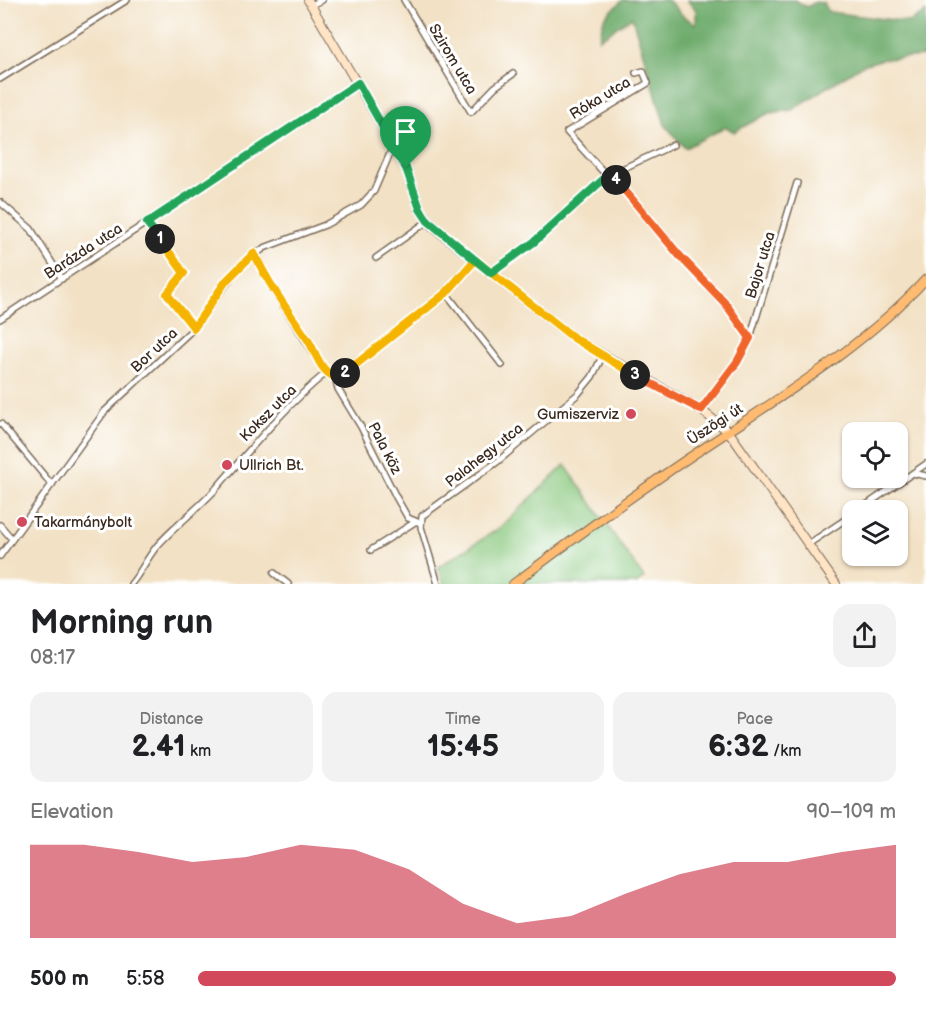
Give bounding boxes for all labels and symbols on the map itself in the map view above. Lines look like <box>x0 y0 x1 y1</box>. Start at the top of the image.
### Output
street label: Szirom utca <box>424 21 481 98</box>
street label: Róka utca <box>566 73 634 124</box>
pin <box>380 106 431 168</box>
pin: 4 <box>601 165 631 195</box>
street label: Barázda utca <box>41 219 126 284</box>
pin: 1 <box>145 224 175 254</box>
street label: Bajor utca <box>741 229 780 301</box>
street label: Bor utca <box>127 324 182 377</box>
pin: 2 <box>330 358 360 388</box>
pin: 3 <box>620 360 650 390</box>
street label: Koksz utca <box>236 381 301 446</box>
street label: Üszögi út <box>684 399 747 449</box>
place label: Gumiszerviz <box>537 405 620 424</box>
marker: Gumiszerviz <box>624 407 638 421</box>
street label: Pala köz <box>363 419 406 478</box>
street label: Palahegy utca <box>442 419 527 492</box>
place label: Ullrich Bt. <box>239 456 304 475</box>
marker: Ullrich Bt. <box>220 458 234 472</box>
place label: Takarmánybolt <box>34 513 132 532</box>
marker: Takarmánybolt <box>15 515 29 529</box>

